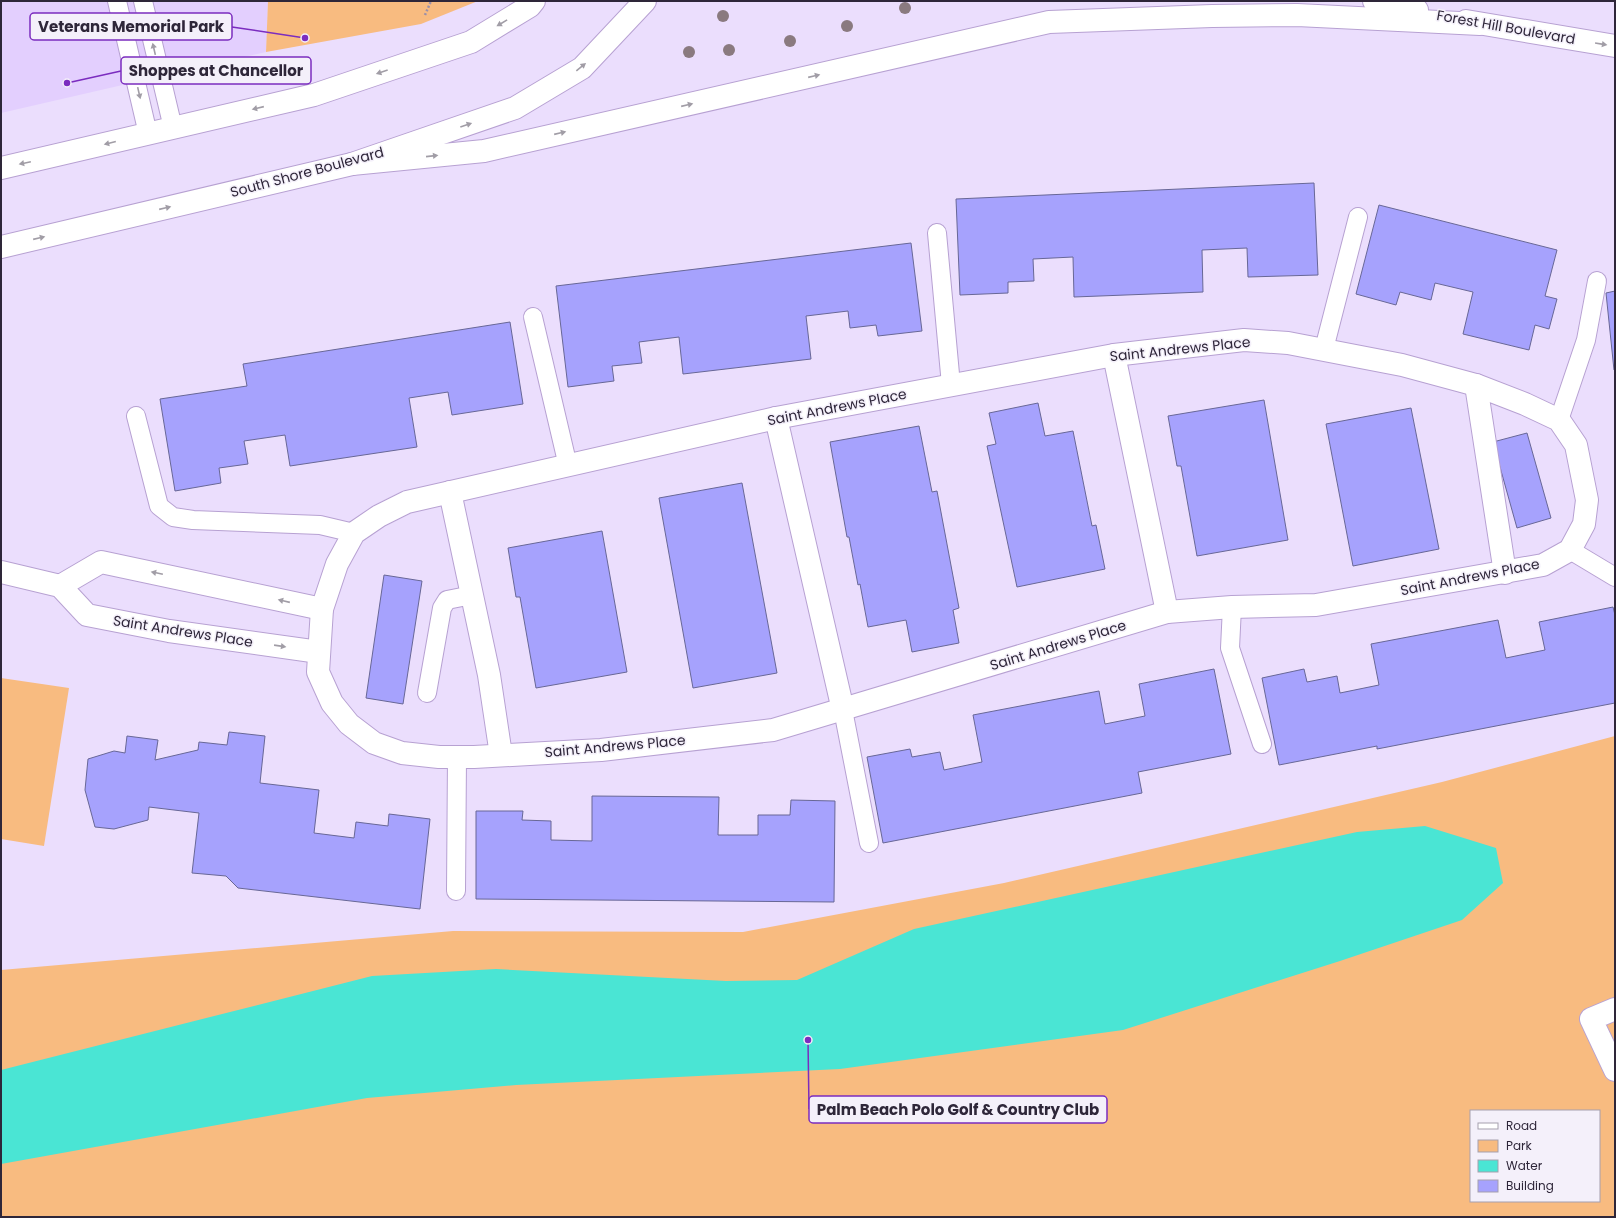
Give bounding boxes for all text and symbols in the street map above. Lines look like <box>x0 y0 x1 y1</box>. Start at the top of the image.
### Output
street label: Forest Hill Boulevard <box>1435 5 1577 49</box>
callout: Veterans Memorial Park <box>30 13 232 40</box>
text: Veterans Memorial Park <box>38 16 225 37</box>
one-way arrow <box>496 19 508 26</box>
one-way arrow <box>1595 41 1607 47</box>
one-way arrow <box>151 43 157 55</box>
callout: Shoppes at Chancellor <box>121 57 311 84</box>
text: Shoppes at Chancellor <box>129 60 304 81</box>
one-way arrow <box>576 63 587 72</box>
one-way arrow <box>376 69 388 75</box>
one-way arrow <box>807 72 820 78</box>
one-way arrow <box>136 87 142 100</box>
one-way arrow <box>681 101 693 107</box>
one-way arrow <box>252 105 264 111</box>
one-way arrow <box>460 122 472 128</box>
one-way arrow <box>554 130 566 136</box>
one-way arrow <box>104 140 116 146</box>
street label: South Shore Boulevard <box>228 142 386 202</box>
one-way arrow <box>426 153 438 159</box>
one-way arrow <box>19 160 31 166</box>
one-way arrow <box>160 205 172 211</box>
one-way arrow <box>33 234 45 240</box>
street label: Saint Andrews Place <box>1109 332 1252 366</box>
street label: Saint Andrews Place <box>766 384 909 430</box>
street label: Saint Andrews Place <box>1399 554 1542 600</box>
one-way arrow <box>151 570 163 576</box>
one-way arrow <box>278 597 290 603</box>
street label: Saint Andrews Place <box>112 610 255 652</box>
street label: Saint Andrews Place <box>987 615 1129 675</box>
one-way arrow <box>274 643 286 649</box>
street label: Saint Andrews Place <box>544 730 687 762</box>
callout: Palm Beach Polo Golf & Country Club <box>809 1096 1107 1123</box>
text: Palm Beach Polo Golf & Country Club <box>817 1099 1099 1120</box>
legend <box>1470 1110 1600 1202</box>
text: Road <box>1506 1117 1537 1134</box>
text: Park <box>1506 1137 1533 1154</box>
text: Water <box>1506 1157 1543 1174</box>
text: Building <box>1506 1177 1554 1194</box>

